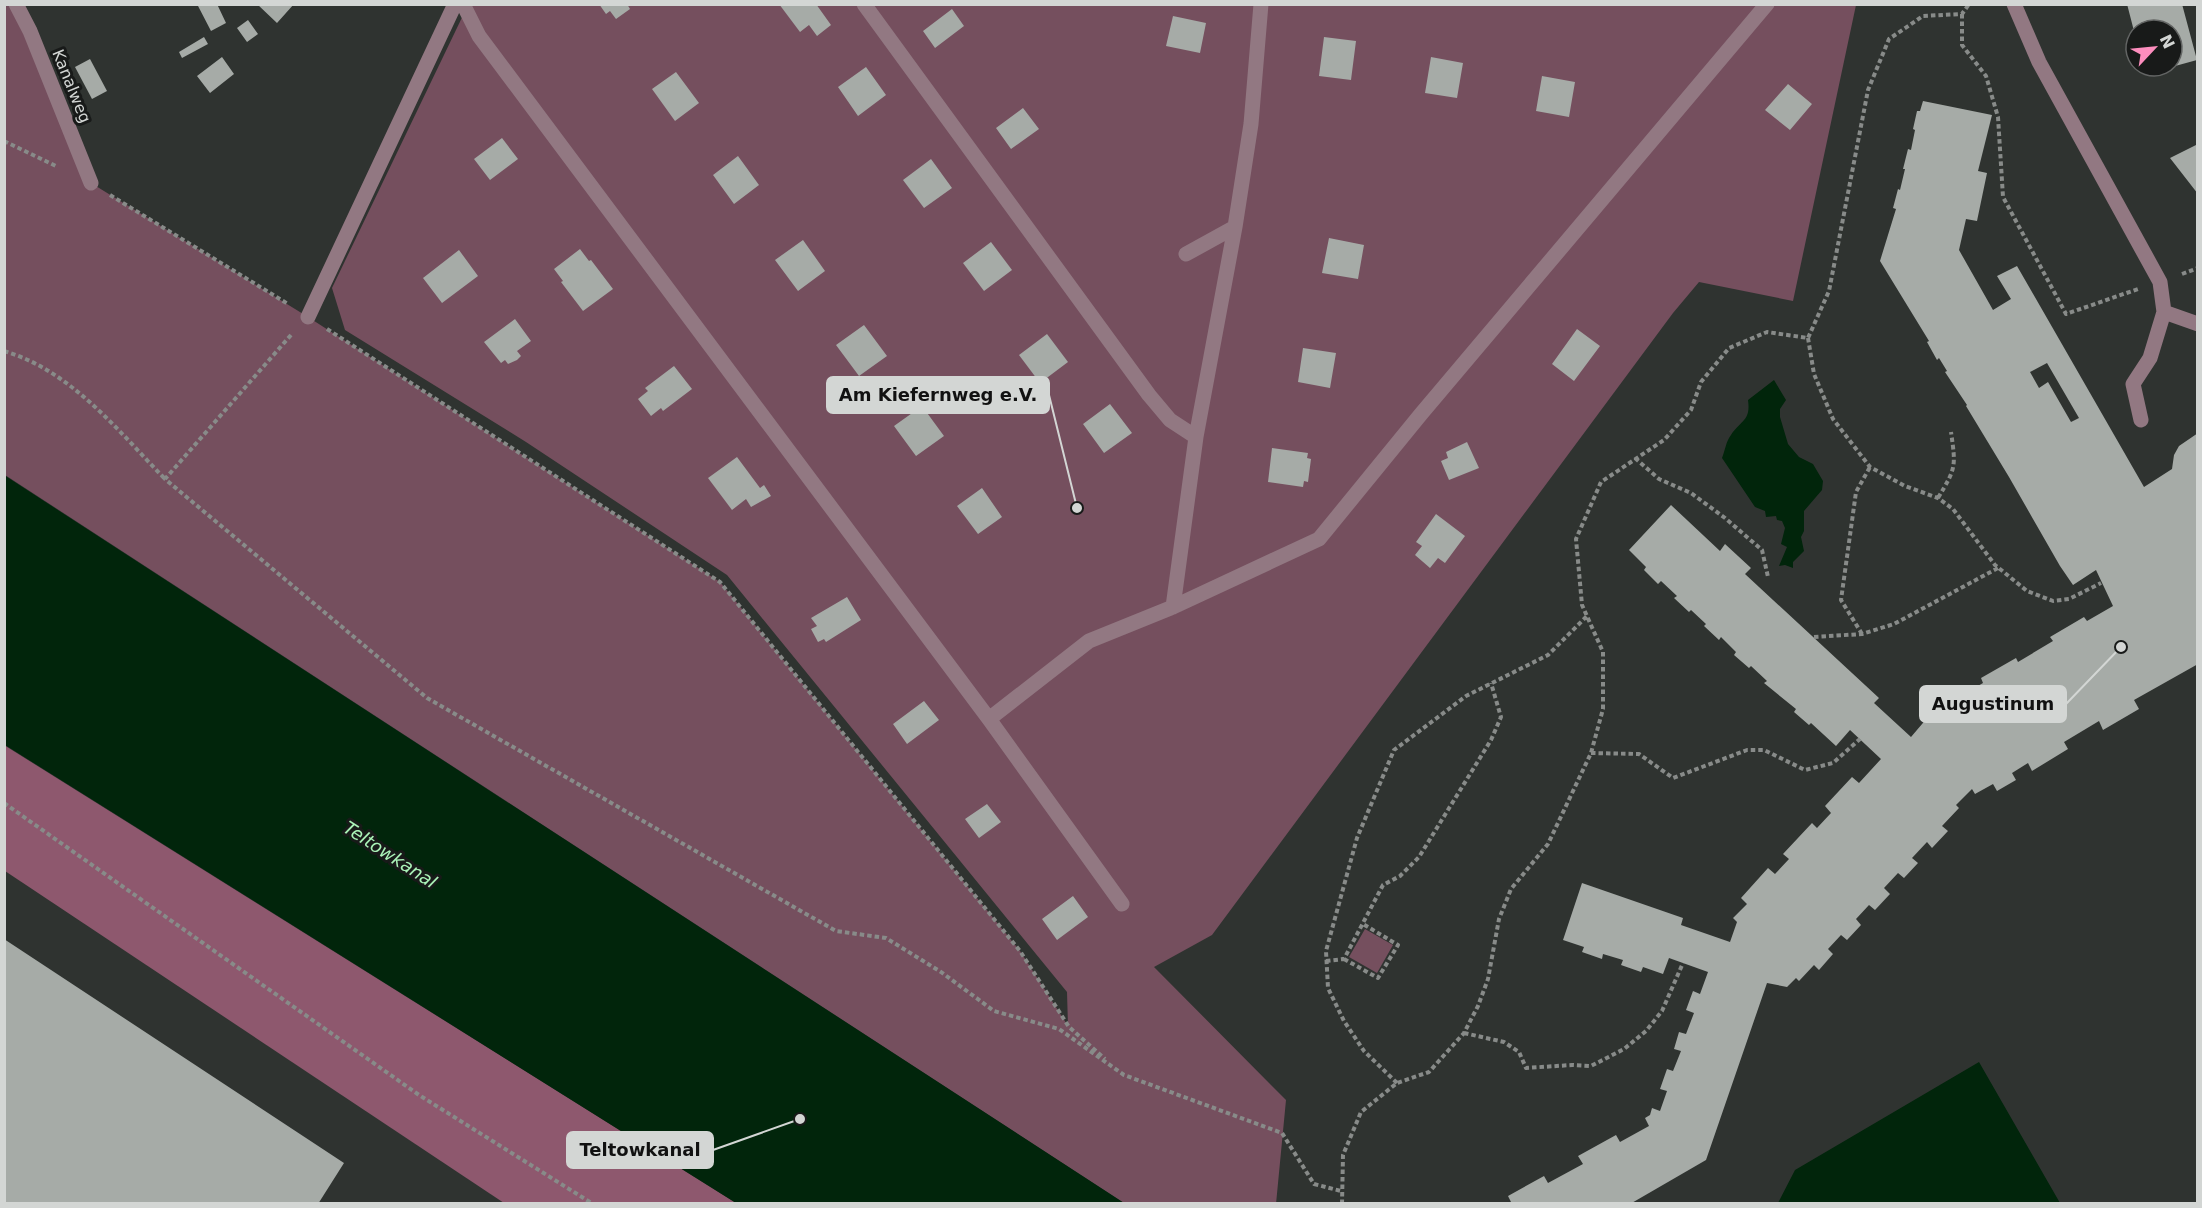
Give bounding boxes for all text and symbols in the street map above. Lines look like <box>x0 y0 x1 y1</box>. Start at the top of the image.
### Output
north arrow <box>2124 18 2184 78</box>
text: N <box>2156 31 2179 52</box>
street label: Kanalweg <box>48 47 95 126</box>
callout: Am Kiefernweg e.V. <box>827 377 1049 413</box>
text: Am Kiefernweg e.V. <box>839 384 1037 405</box>
callout: Augustinum <box>1920 686 2066 722</box>
text: Augustinum <box>1932 693 2054 714</box>
water label: Teltowkanal <box>340 817 441 892</box>
callout: Teltowkanal <box>567 1132 713 1168</box>
text: Teltowkanal <box>579 1139 701 1160</box>

